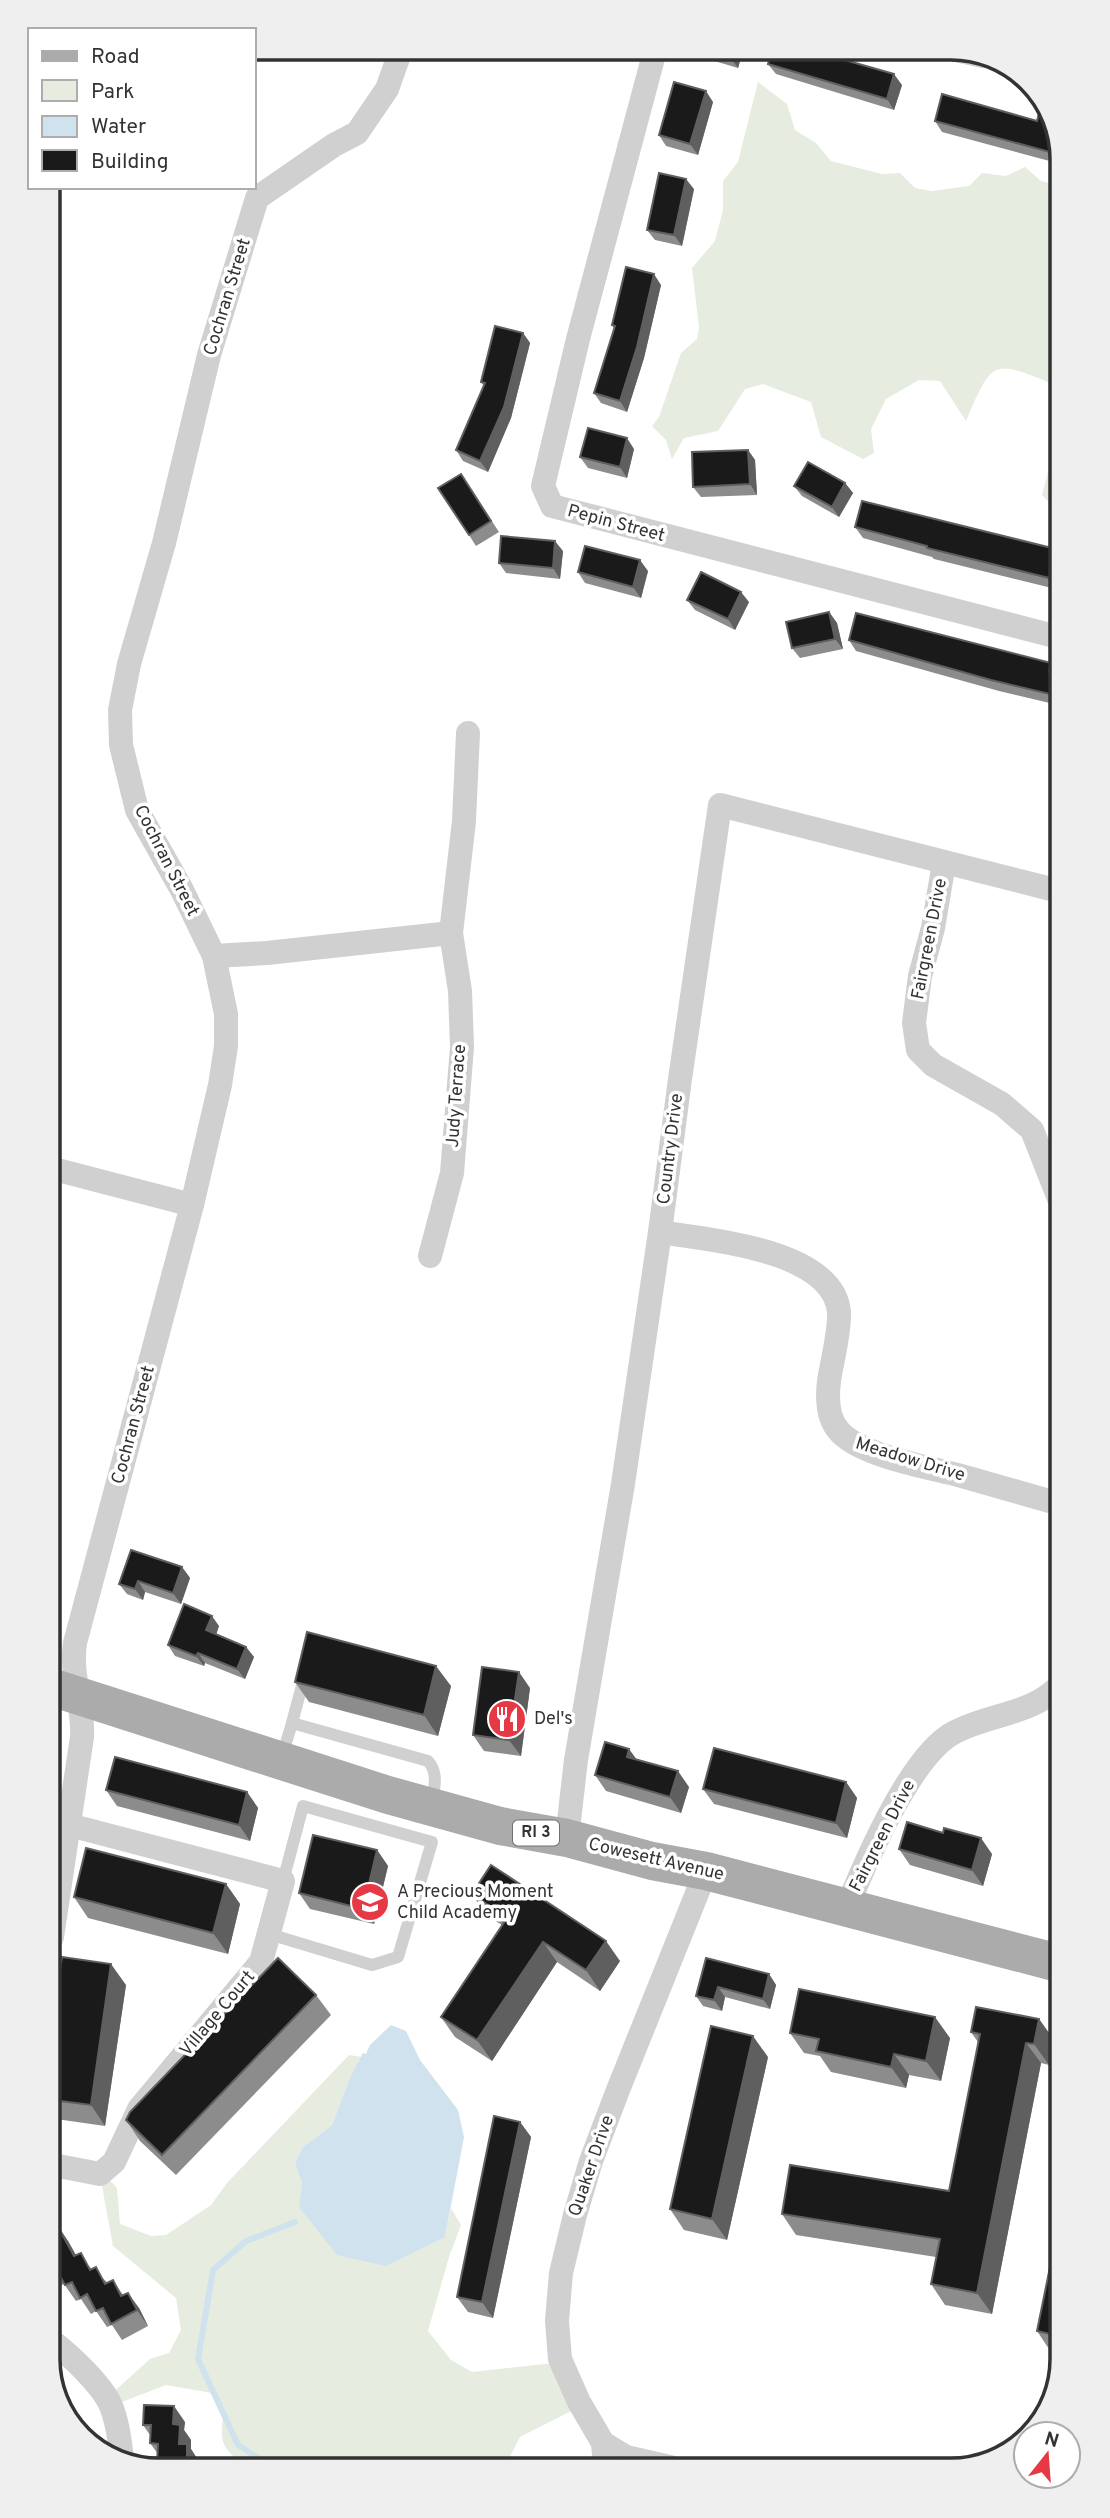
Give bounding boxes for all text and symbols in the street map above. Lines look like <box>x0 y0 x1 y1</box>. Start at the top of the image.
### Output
legend <box>28 28 256 189</box>
text: Road <box>91 44 140 71</box>
text: Park <box>91 79 134 106</box>
text: Water <box>91 114 146 141</box>
text: Building <box>91 149 169 176</box>
street label: Cochran Street <box>199 235 257 359</box>
street label: Pepin Street <box>565 500 667 548</box>
street label: Cochran Street <box>128 802 204 920</box>
street label: Fairgreen Drive <box>907 876 953 1002</box>
street label: Judy Terrace <box>442 1043 472 1149</box>
street label: Country Drive <box>653 1092 689 1206</box>
street label: Cochran Street <box>107 1363 161 1487</box>
street label: Meadow Drive <box>852 1432 968 1488</box>
restaurant icon: Del's <box>486 1698 528 1740</box>
place label: Del's <box>534 1708 573 1731</box>
street label: Fairgreen Drive <box>845 1776 921 1896</box>
road number: RI 3 <box>513 1820 559 1845</box>
street label: Cowesett Avenue <box>586 1833 726 1887</box>
school or university icon: A Precious Moment Child Academy <box>349 1881 391 1923</box>
place label: A Precious Moment Child Academy <box>397 1881 554 1925</box>
street label: Village Court <box>175 1966 261 2062</box>
street label: Quaker Drive <box>564 2112 620 2220</box>
north arrow <box>1012 2420 1082 2490</box>
text: N <box>1041 2427 1061 2454</box>

